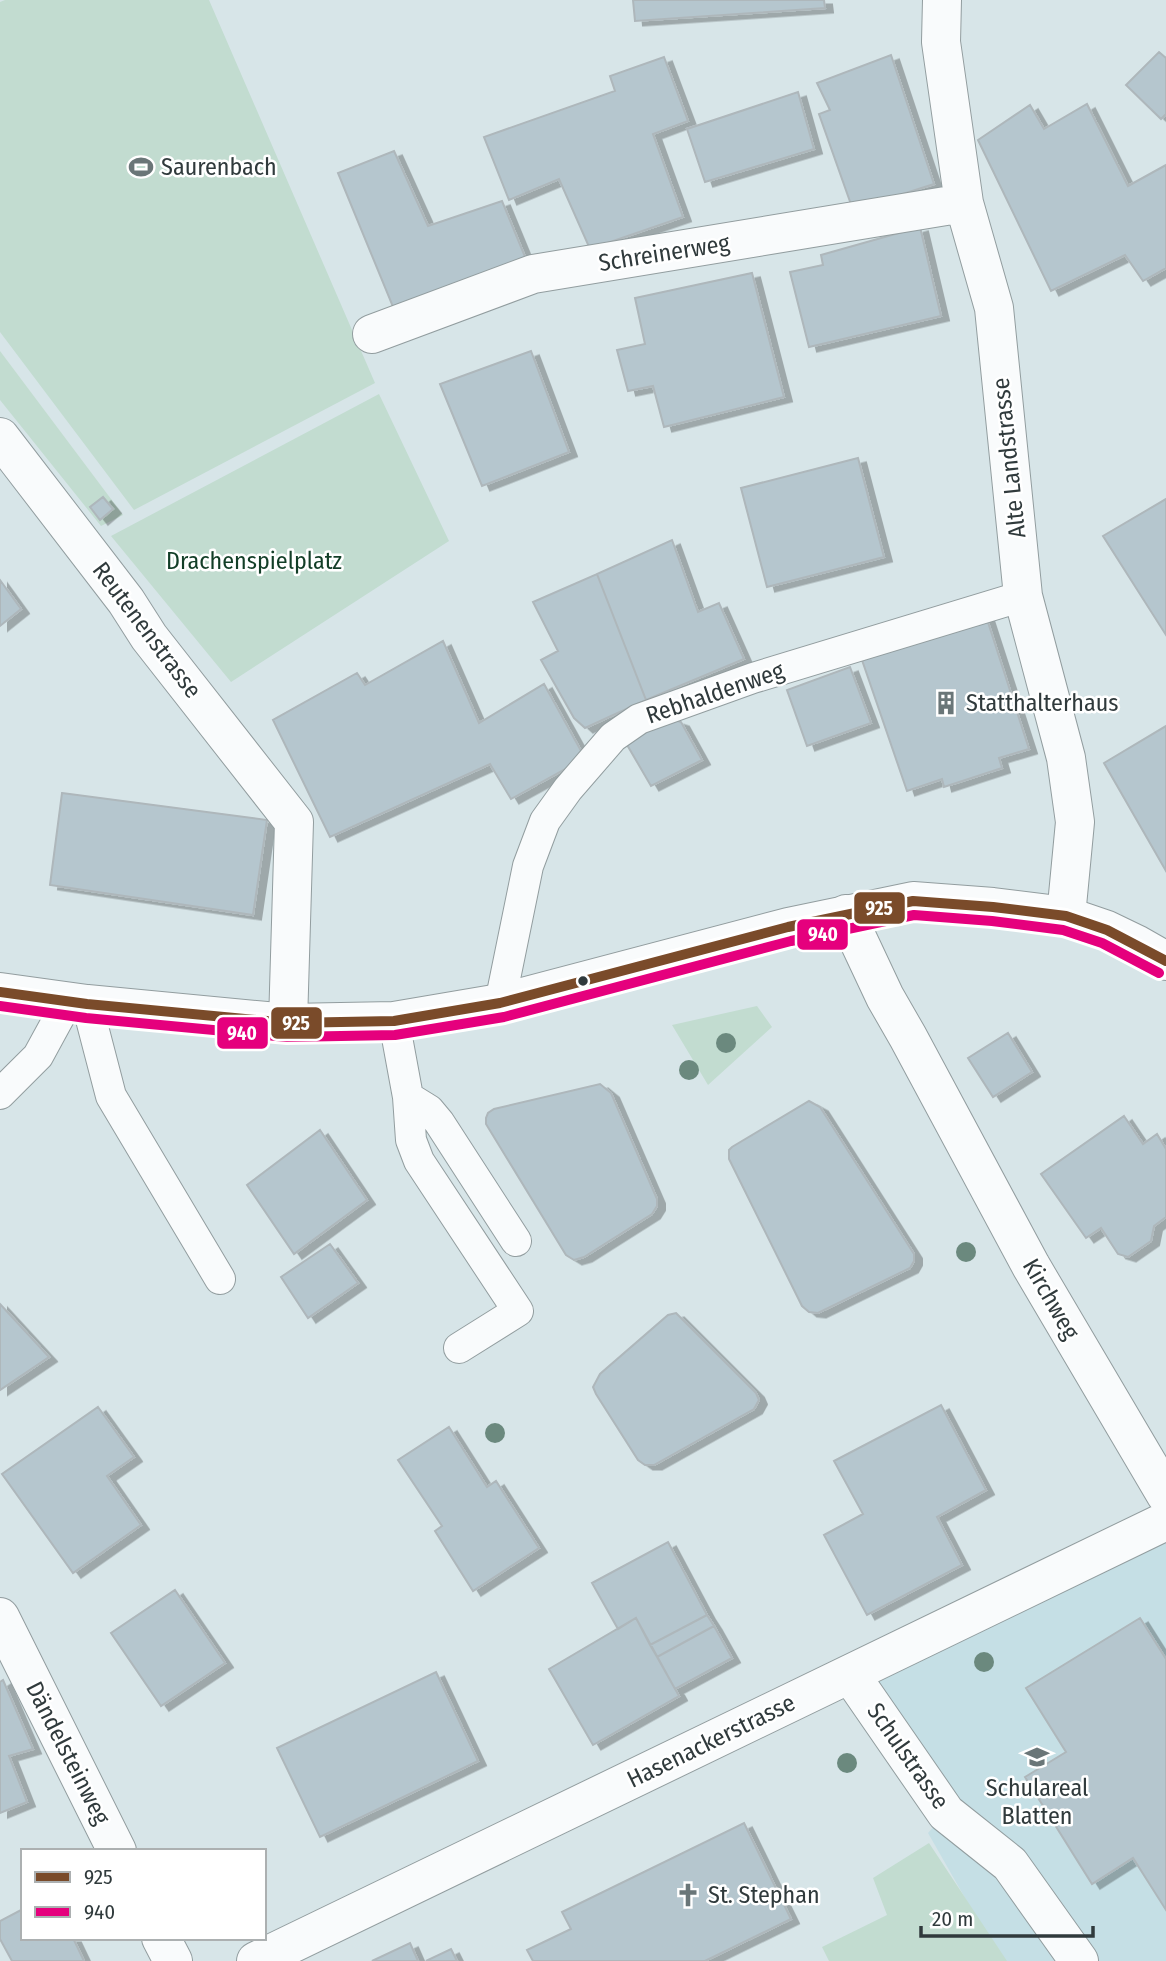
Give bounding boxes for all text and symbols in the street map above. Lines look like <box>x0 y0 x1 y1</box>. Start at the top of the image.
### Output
sports icon: Saurenbach <box>127 153 155 181</box>
place label: Saurenbach <box>161 153 277 181</box>
street label: Schreinerweg <box>597 229 732 277</box>
street label: Alte Landstrasse <box>987 376 1031 540</box>
park label: Drachenspielplatz <box>166 547 342 575</box>
street label: Reutenenstrasse <box>87 556 207 704</box>
street label: Rebhaldenweg <box>642 656 788 730</box>
building icon: Statthalterhaus <box>932 689 960 717</box>
place label: Statthalterhaus <box>966 689 1118 717</box>
line badge: 925 <box>853 891 906 925</box>
text: 925 <box>865 897 893 920</box>
line badge: 940 <box>796 918 849 951</box>
text: 940 <box>808 923 838 946</box>
unlabelled marker <box>576 974 590 988</box>
line badge: 925 <box>270 1006 323 1040</box>
text: 925 <box>282 1012 310 1035</box>
line badge: 940 <box>216 1016 269 1050</box>
text: 940 <box>227 1022 257 1045</box>
street label: Kirchweg <box>1017 1254 1086 1345</box>
street label: Dändelsteinweg <box>20 1677 116 1830</box>
street label: Hasenackerstrasse <box>623 1688 799 1794</box>
street label: Schulstrasse <box>861 1698 955 1814</box>
school or university icon: Schulareal Blatten <box>1023 1743 1051 1771</box>
place label: Schulareal Blatten <box>986 1774 1088 1830</box>
legend <box>21 1849 266 1940</box>
text: 925 <box>84 1864 113 1890</box>
church icon: St. Stephan <box>674 1881 702 1909</box>
place label: St. Stephan <box>708 1881 820 1909</box>
scale bar <box>921 1895 1092 1939</box>
text: 940 <box>84 1899 115 1925</box>
text: 20 m <box>932 1906 973 1932</box>

